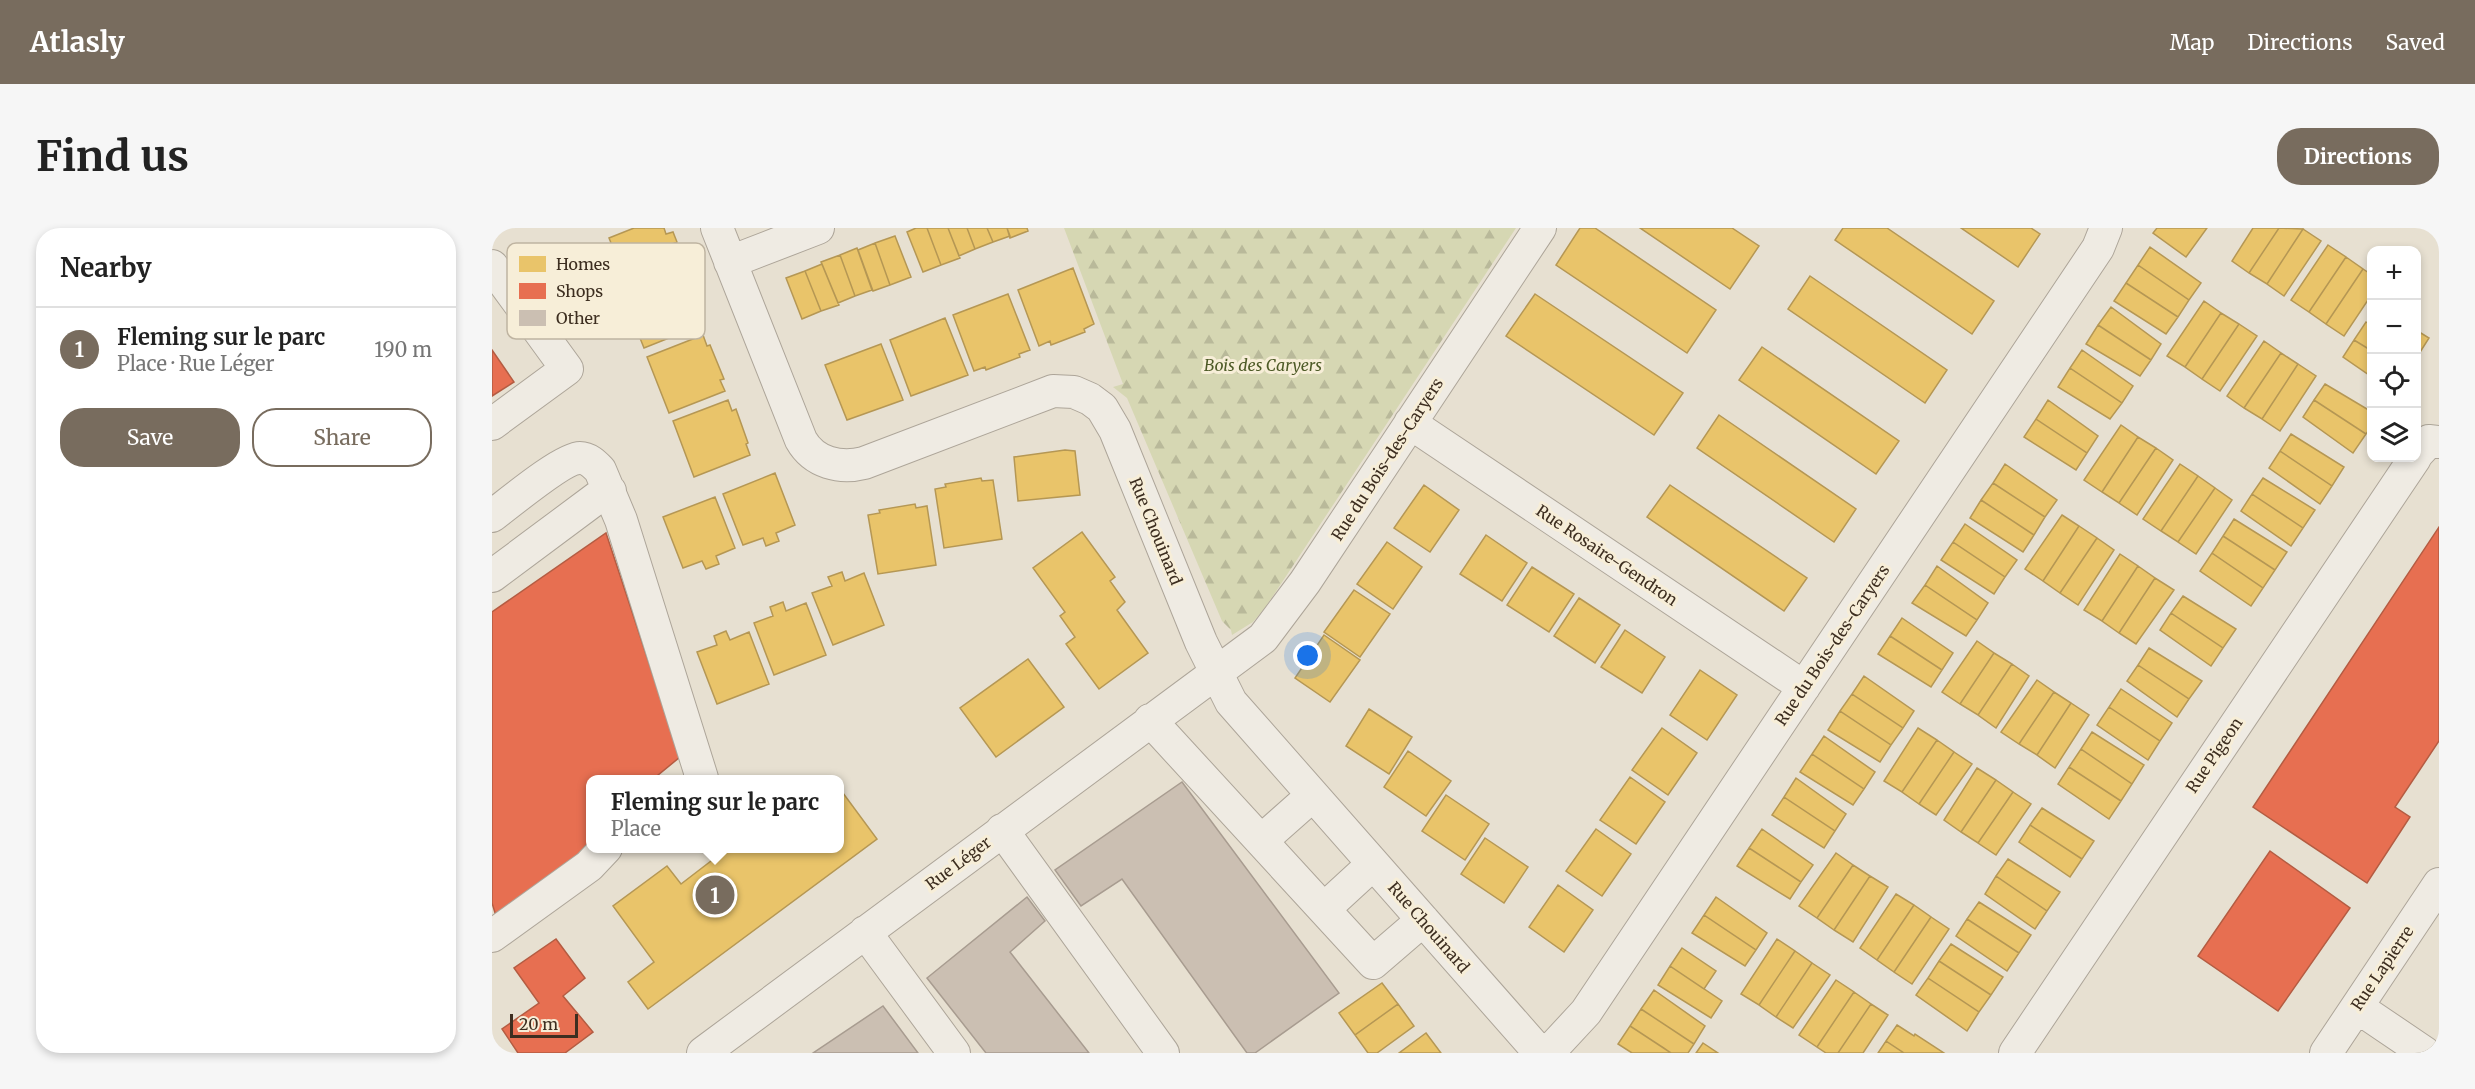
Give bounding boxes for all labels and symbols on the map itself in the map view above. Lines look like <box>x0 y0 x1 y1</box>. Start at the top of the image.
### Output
legend <box>507 243 705 339</box>
text: Homes <box>556 254 610 274</box>
text: Shops <box>556 281 603 301</box>
text: Other <box>556 308 600 328</box>
park label: Bois des Caryers <box>1204 355 1322 375</box>
street label: Rue du Bois-des-Caryers <box>1327 374 1447 544</box>
street label: Rue Chouinard <box>1125 474 1187 588</box>
street label: Rue Rosaire-Gendron <box>1533 500 1682 610</box>
street label: Rue du Bois-des-Caryers <box>1771 561 1893 729</box>
your location <box>1293 641 1322 670</box>
street label: Rue Pigeon <box>2182 713 2247 796</box>
street label: Rue Léger <box>921 832 995 894</box>
pin: 1 <box>696 872 734 918</box>
street label: Rue Chouinard <box>1384 877 1474 977</box>
street label: Rue Lapierre <box>2346 922 2418 1014</box>
scale bar <box>510 1011 578 1038</box>

